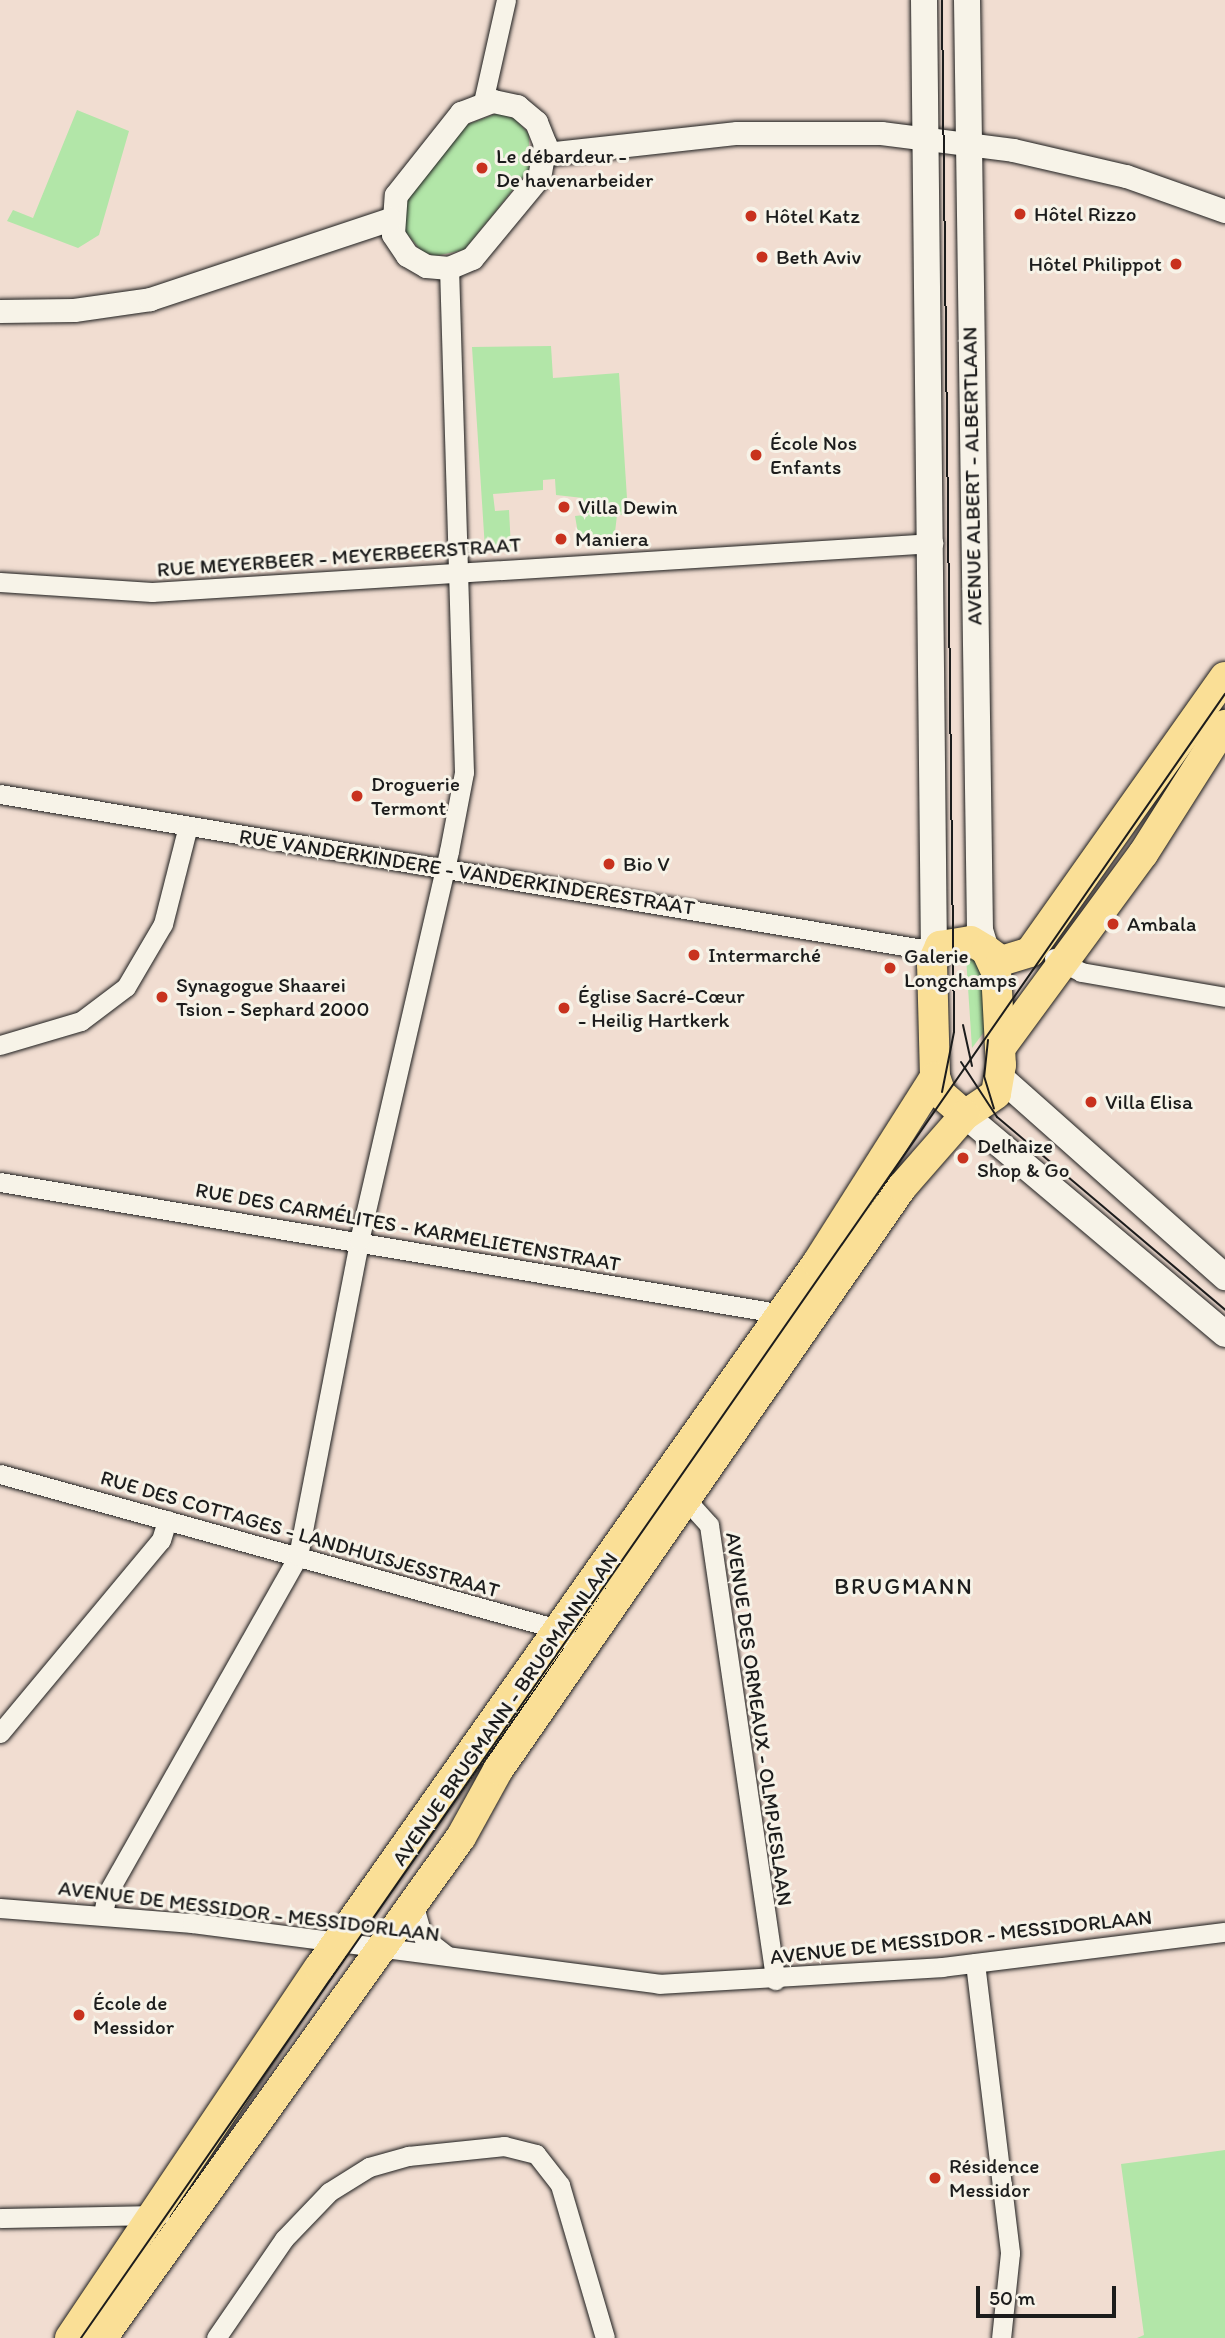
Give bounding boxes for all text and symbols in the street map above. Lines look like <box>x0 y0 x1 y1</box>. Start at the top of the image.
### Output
place label: Le débardeur - De havenarbeider <box>496 143 654 193</box>
marker: Le débardeur - De havenarbeider <box>474 160 490 176</box>
place label: Hôtel Rizzo <box>1034 201 1136 227</box>
place label: Hôtel Katz <box>765 203 860 229</box>
marker: Hôtel Rizzo <box>1012 206 1028 222</box>
marker: Hôtel Katz <box>743 208 759 224</box>
place label: Beth Aviv <box>776 244 861 270</box>
marker: Beth Aviv <box>754 249 770 265</box>
place label: Hôtel Philippot <box>1028 251 1162 277</box>
marker: Hôtel Philippot <box>1168 256 1184 272</box>
street label: AVENUE ALBERT - ALBERTLAAN <box>957 327 987 625</box>
place label: École Nos Enfants <box>770 430 857 480</box>
marker: École Nos Enfants <box>748 447 764 463</box>
place label: Villa Dewin <box>578 494 677 520</box>
marker: Villa Dewin <box>556 499 572 515</box>
place label: Maniera <box>575 526 649 552</box>
marker: Maniera <box>553 531 569 547</box>
street label: RUE MEYERBEER - MEYERBEERSTRAAT <box>156 532 522 582</box>
place label: Droguerie Termont <box>371 771 460 821</box>
marker: Droguerie Termont <box>349 788 365 804</box>
street label: RUE VANDERKINDERE - VANDERKINDERESTRAAT <box>237 823 697 921</box>
place label: Bio V <box>623 851 670 877</box>
marker: Bio V <box>601 856 617 872</box>
place label: Ambala <box>1127 911 1196 937</box>
marker: Ambala <box>1105 916 1121 932</box>
place label: Intermarché <box>708 942 821 968</box>
place label: Galerie Longchamps <box>904 943 1017 993</box>
marker: Intermarché <box>686 947 702 963</box>
marker: Galerie Longchamps <box>882 960 898 976</box>
place label: Synagogue Shaarei Tsion - Sephard 2000 <box>176 972 369 1022</box>
place label: Église Sacré-Cœur - Heilig Hartkerk <box>578 983 745 1033</box>
marker: Synagogue Shaarei Tsion - Sephard 2000 <box>154 989 170 1005</box>
marker: Église Sacré-Cœur - Heilig Hartkerk <box>556 1000 572 1016</box>
place label: Villa Elisa <box>1105 1089 1192 1115</box>
marker: Villa Elisa <box>1083 1094 1099 1110</box>
place label: Delhaize Shop & Go <box>977 1133 1069 1183</box>
marker: Delhaize Shop & Go <box>955 1150 971 1166</box>
street label: RUE DES CARMÉLITES - KARMELIETENSTRAAT <box>193 1177 623 1277</box>
street label: RUE DES COTTAGES - LANDHUISJESSTRAAT <box>97 1465 503 1603</box>
street label: AVENUE DES ORMEAUX - OLMPJESLAAN <box>720 1530 798 1908</box>
street label: AVENUE BRUGMANN - BRUGMANNLAAN <box>386 1547 624 1871</box>
district label: BRUGMANN <box>835 1572 973 1600</box>
street label: AVENUE DE MESSIDOR - MESSIDORLAAN <box>59 1875 439 1947</box>
street label: AVENUE DE MESSIDOR - MESSIDORLAAN <box>771 1905 1151 1969</box>
place label: École de Messidor <box>93 1990 174 2040</box>
marker: École de Messidor <box>71 2007 87 2023</box>
place label: Résidence Messidor <box>949 2153 1039 2203</box>
marker: Résidence Messidor <box>927 2170 943 2186</box>
scale bar <box>980 2272 1120 2316</box>
text: 50 m <box>989 2285 1035 2310</box>

